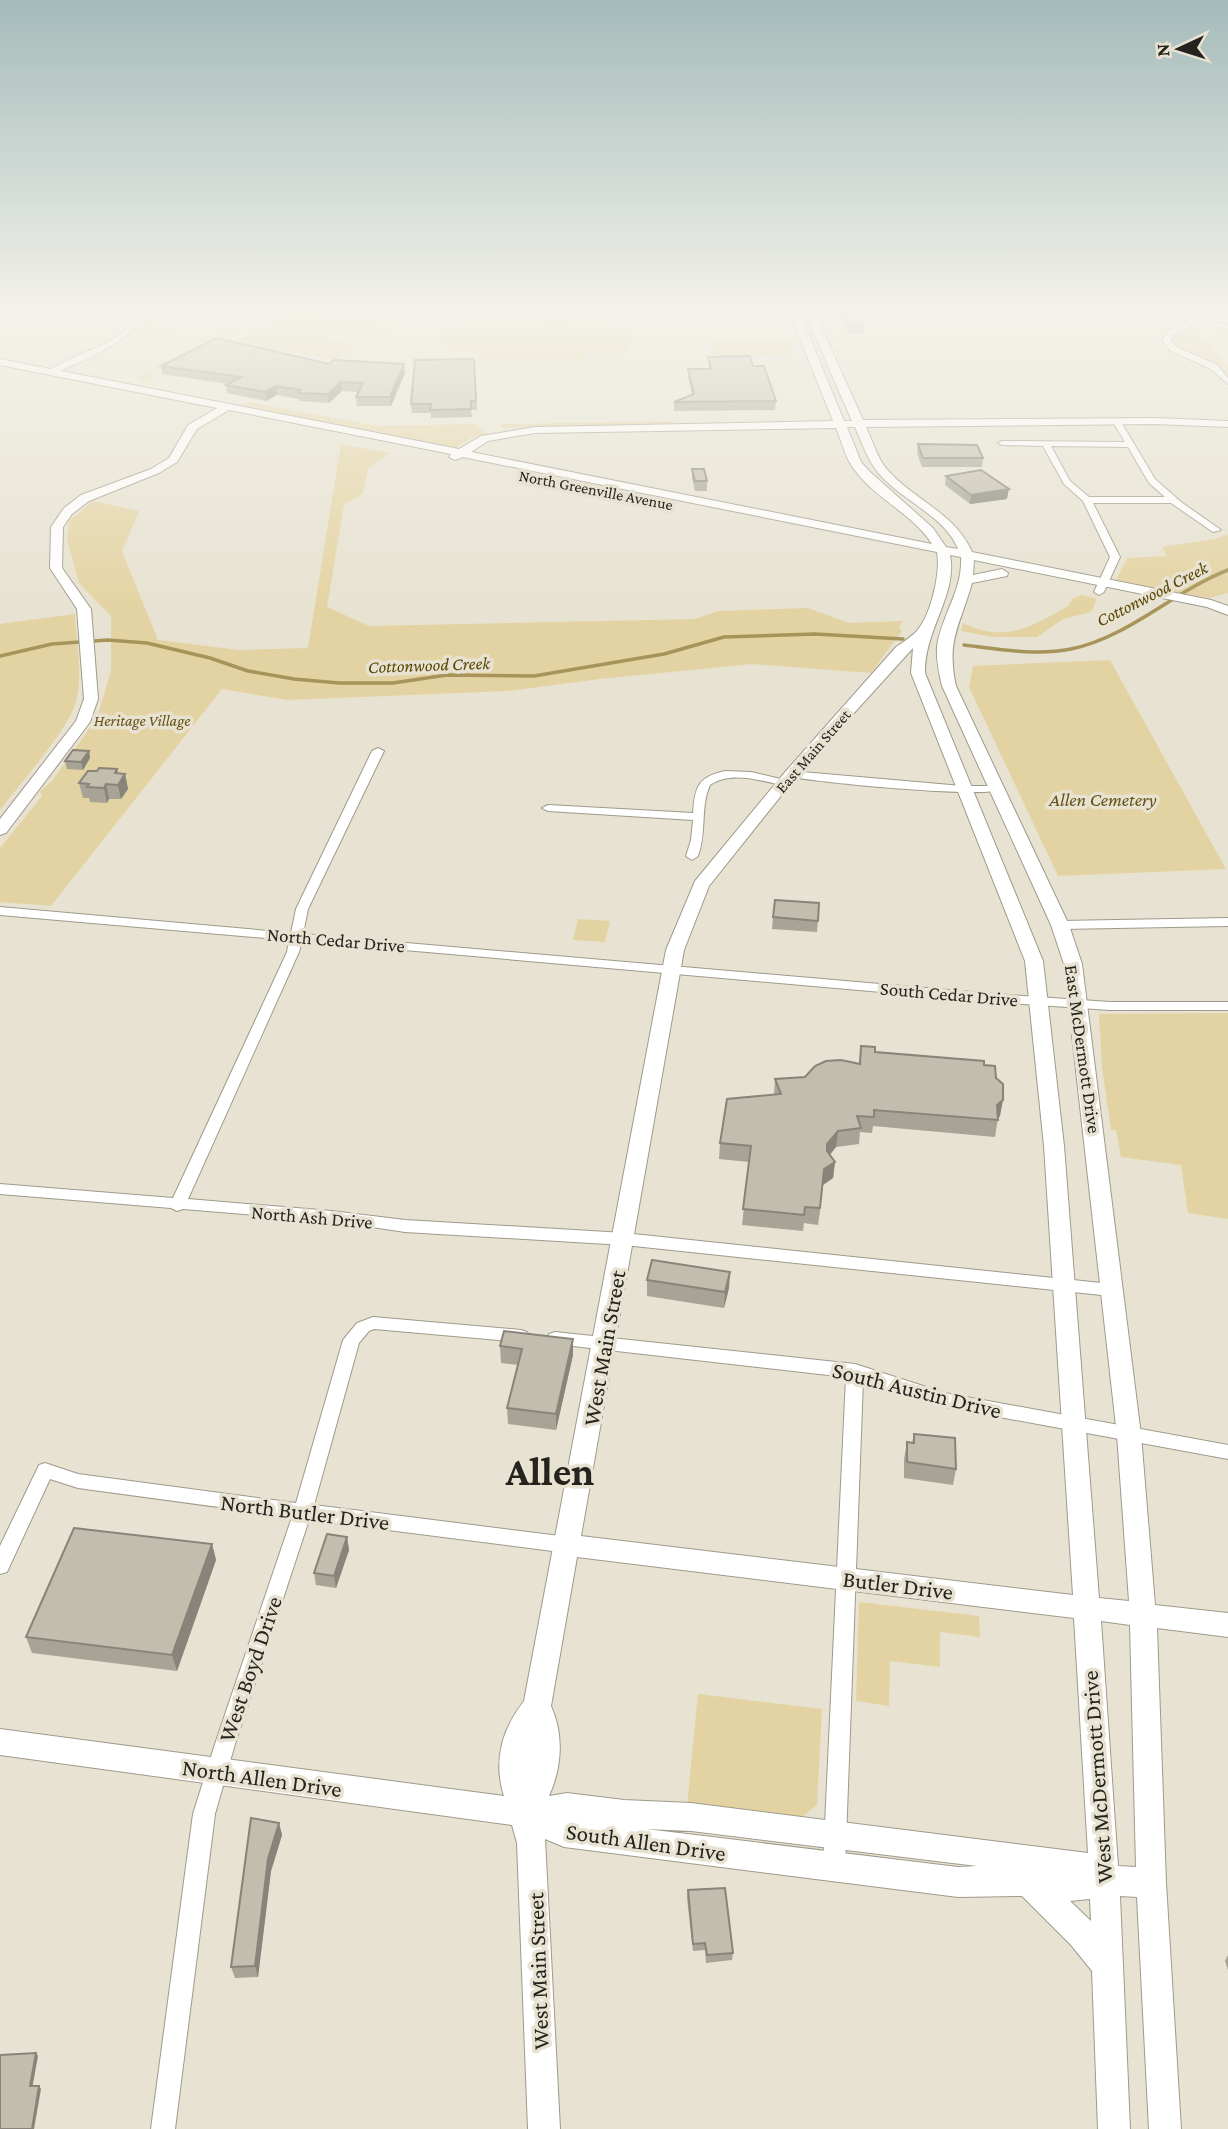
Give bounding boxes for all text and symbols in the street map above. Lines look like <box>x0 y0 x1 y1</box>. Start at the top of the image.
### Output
north arrow <box>1144 14 1214 84</box>
text: N <box>1152 43 1173 57</box>
street label: North Greenville Avenue <box>518 467 674 513</box>
water label: Cottonwood Creek <box>1093 557 1212 631</box>
water label: Cottonwood Creek <box>368 653 492 677</box>
street label: East Main Street <box>772 705 854 796</box>
park label: Heritage Village <box>94 712 190 730</box>
park label: Allen Cemetery <box>1048 789 1157 810</box>
street label: North Cedar Drive <box>266 924 406 956</box>
street label: East McDermott Drive <box>1061 963 1105 1135</box>
street label: South Cedar Drive <box>879 978 1019 1010</box>
street label: North Ash Drive <box>250 1201 374 1233</box>
street label: West Main Street <box>578 1268 631 1428</box>
street label: South Austin Drive <box>830 1356 1004 1424</box>
district label: Allen <box>505 1449 594 1494</box>
street label: North Butler Drive <box>219 1489 391 1535</box>
street label: Butler Drive <box>841 1565 955 1605</box>
street label: West Boyd Drive <box>213 1593 287 1745</box>
street label: West McDermott Drive <box>1077 1670 1117 1884</box>
street label: North Allen Drive <box>181 1754 343 1802</box>
street label: South Allen Drive <box>565 1818 727 1866</box>
street label: West Main Street <box>522 1891 554 2050</box>

